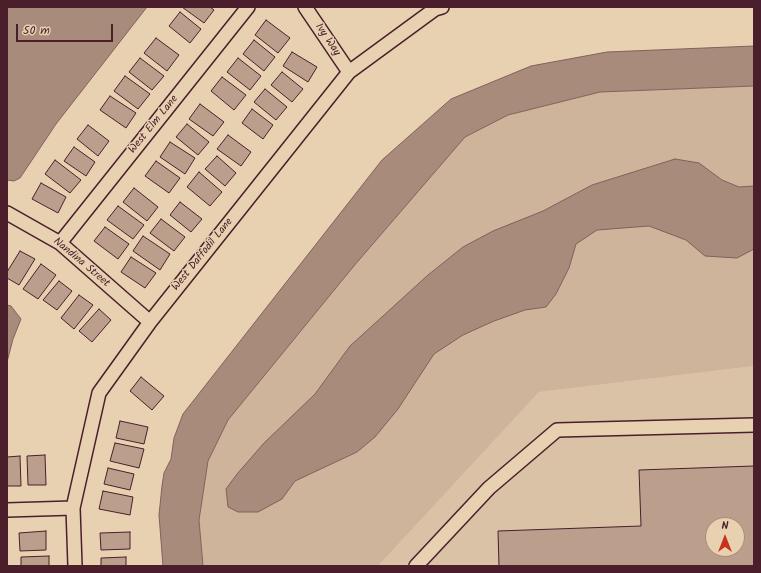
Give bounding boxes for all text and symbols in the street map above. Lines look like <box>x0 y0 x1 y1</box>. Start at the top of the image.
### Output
scale bar <box>18 16 115 42</box>
text: 50 m <box>23 21 50 40</box>
street label: Ivy Way <box>311 21 343 59</box>
street label: West Elm Lane <box>126 93 182 157</box>
street label: West Daffodil Lane <box>170 216 236 294</box>
street label: Nandina Street <box>50 235 112 291</box>
north arrow <box>705 517 745 557</box>
text: N <box>722 517 728 535</box>

